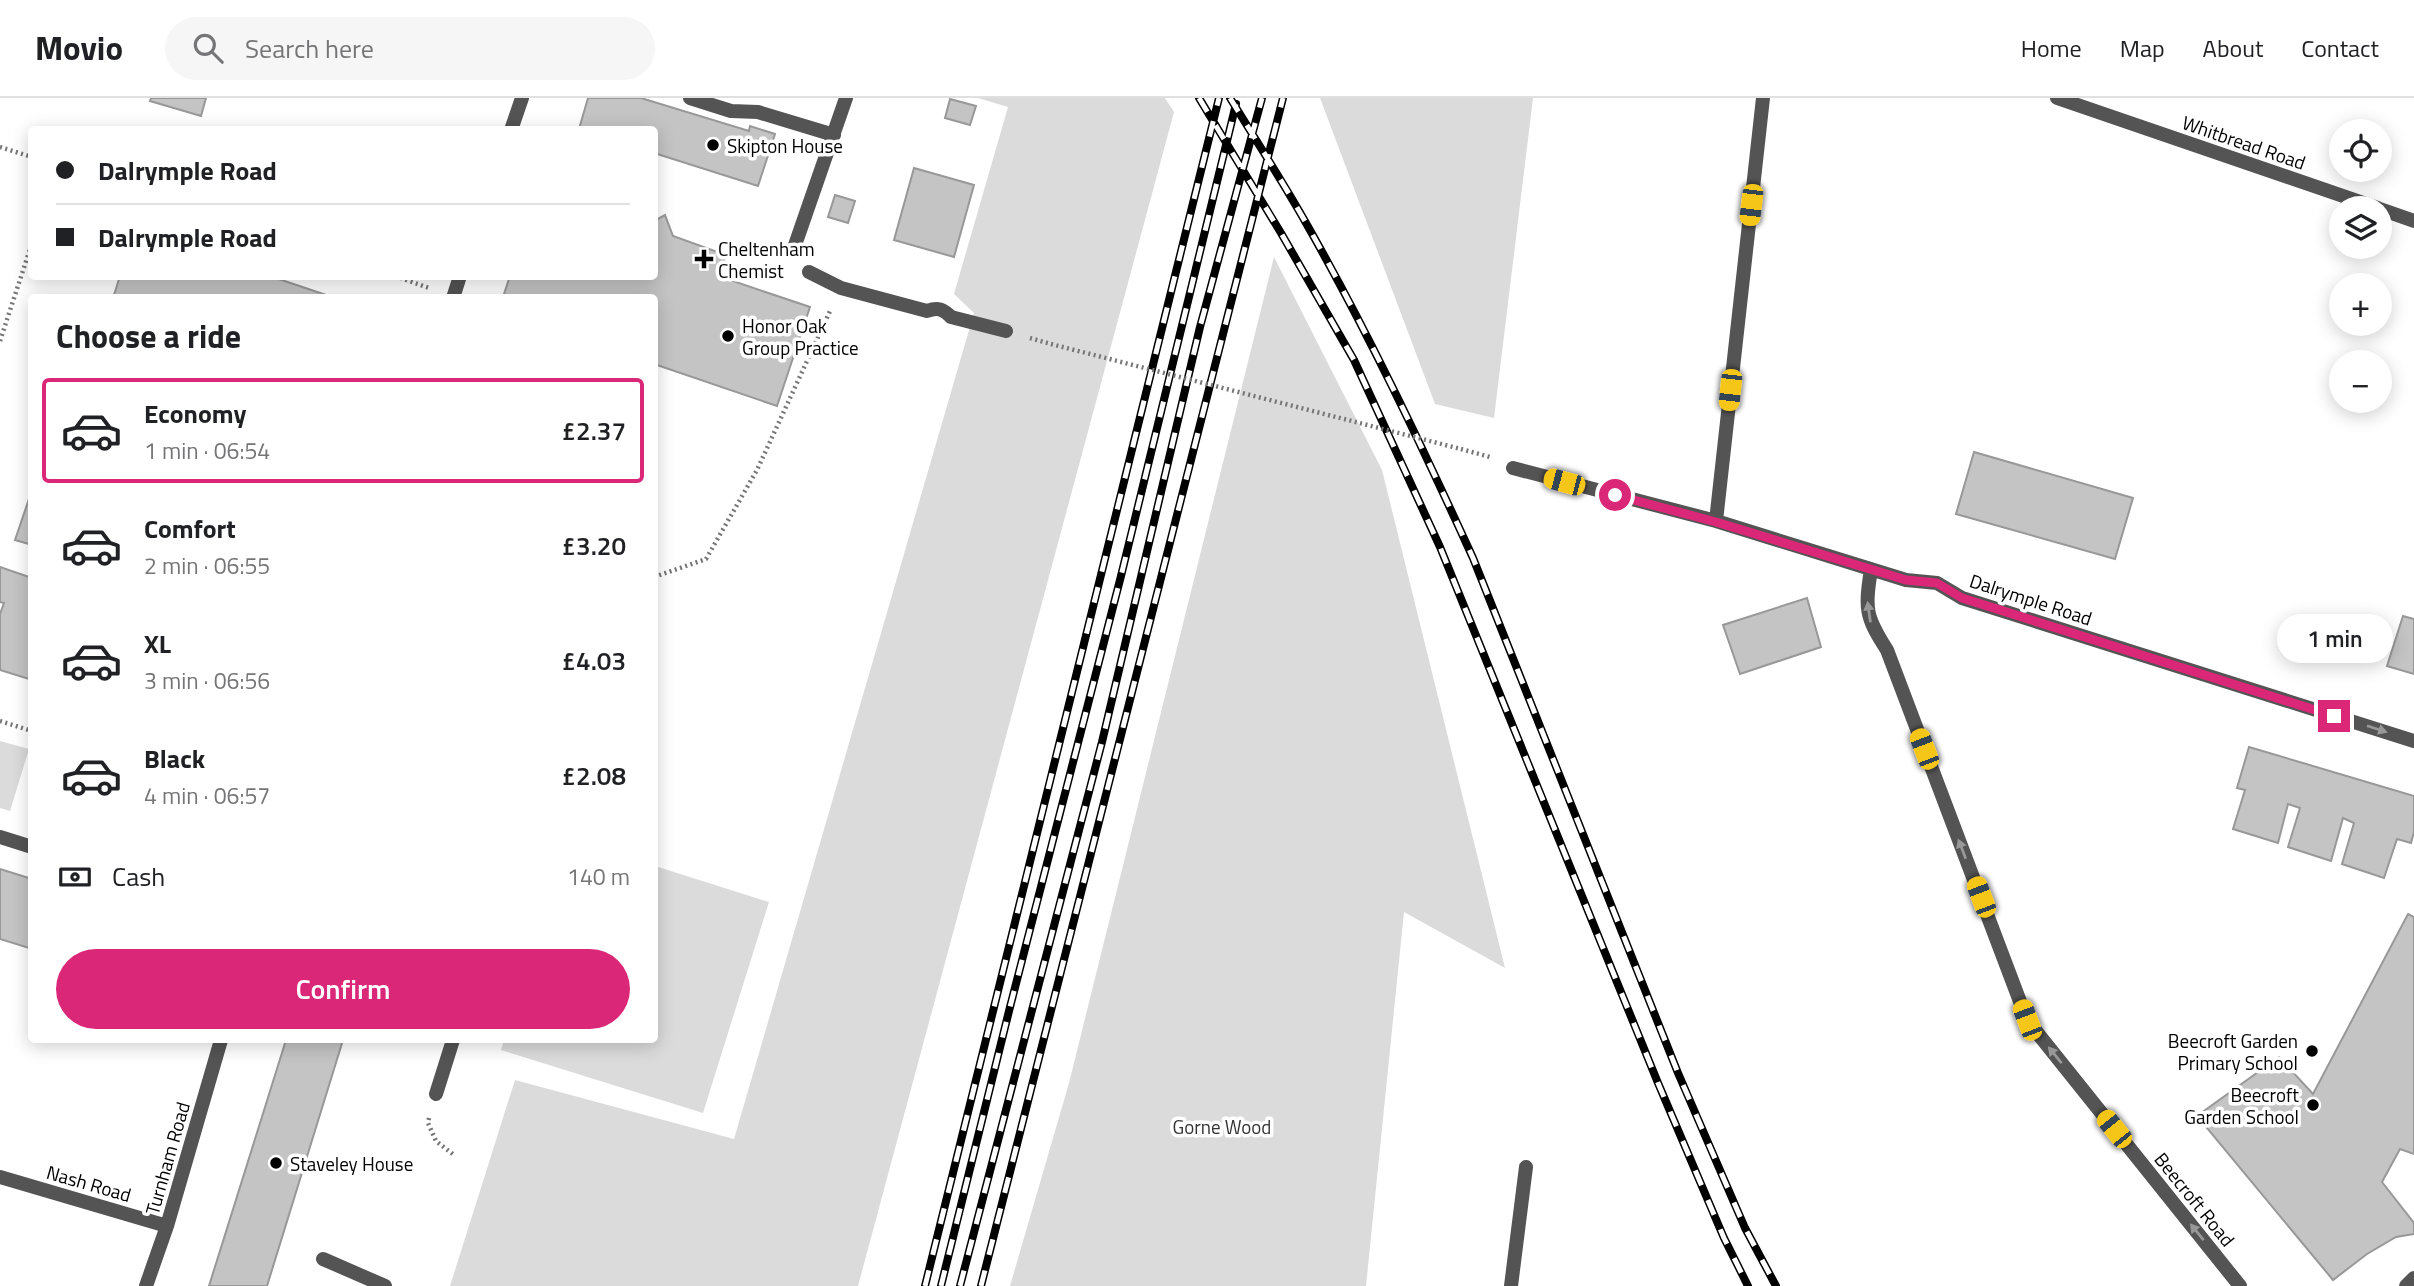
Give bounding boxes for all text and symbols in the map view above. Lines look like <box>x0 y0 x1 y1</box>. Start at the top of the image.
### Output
search box <box>165 17 655 80</box>
text: Movio <box>35 23 123 73</box>
icon: search <box>189 29 227 67</box>
text: Search here <box>245 29 374 68</box>
text: Home <box>2021 30 2082 66</box>
text: Map <box>2120 30 2165 66</box>
text: About <box>2203 30 2263 66</box>
text: Contact <box>2301 30 2379 66</box>
street label: Whitbread Road <box>2178 107 2310 177</box>
map controls <box>2329 119 2392 413</box>
button: locate <box>2329 119 2392 182</box>
place label: Skipton House <box>727 131 843 160</box>
marker: Skipton House <box>705 137 721 153</box>
text: Dalrymple Road <box>98 151 277 190</box>
car <box>1739 183 1764 227</box>
button: layers <box>2329 196 2392 259</box>
text: Dalrymple Road <box>98 218 277 257</box>
place label: Cheltenham Chemist <box>718 234 815 285</box>
marker: Cheltenham Chemist <box>696 251 712 267</box>
button: + <box>2329 273 2392 336</box>
place label: Honor Oak Group Practice <box>742 311 859 362</box>
text: Choose a ride <box>56 312 241 360</box>
marker: Honor Oak Group Practice <box>720 328 736 344</box>
button: − <box>2329 350 2392 413</box>
car <box>1718 368 1743 412</box>
text: Economy <box>144 394 246 433</box>
icon: car <box>60 399 123 462</box>
text: £2.37 <box>562 411 626 450</box>
text: 1 min · 06:54 <box>144 433 270 468</box>
car <box>1541 466 1588 498</box>
route start <box>1599 479 1631 511</box>
text: Comfort <box>144 509 236 548</box>
icon: car <box>60 514 123 577</box>
text: £3.20 <box>562 526 626 565</box>
text: 2 min · 06:55 <box>144 548 270 583</box>
street label: Dalrymple Road <box>1966 566 2096 632</box>
one-way arrow <box>1863 601 1874 623</box>
callout: 1 min <box>2276 614 2392 664</box>
text: 1 min <box>2307 621 2363 656</box>
text: XL <box>144 624 171 663</box>
icon: car <box>60 629 123 692</box>
text: £4.03 <box>562 641 626 680</box>
text: 3 min · 06:56 <box>144 663 270 698</box>
route end <box>2318 700 2350 732</box>
one-way arrow <box>2367 725 2388 735</box>
car <box>1907 726 1942 772</box>
text: Black <box>144 739 205 778</box>
icon: car <box>60 744 123 807</box>
text: £2.08 <box>562 756 626 795</box>
text: 4 min · 06:57 <box>144 778 270 813</box>
one-way arrow <box>1957 838 1968 859</box>
text: Cash <box>112 857 165 896</box>
icon: cash <box>56 858 94 896</box>
text: 140 m <box>567 859 630 894</box>
car <box>1964 874 1999 920</box>
button: Confirm <box>56 949 630 1029</box>
car <box>2010 997 2045 1043</box>
place label: Beecroft Garden Primary School <box>2168 1026 2298 1077</box>
marker: Beecroft Garden Primary School <box>2304 1043 2320 1059</box>
one-way arrow <box>2048 1046 2063 1064</box>
place label: Beecroft Garden School <box>2184 1080 2299 1131</box>
marker: Beecroft Garden School <box>2305 1097 2321 1113</box>
street label: Turnham Road <box>137 1098 197 1218</box>
car <box>2093 1106 2136 1152</box>
park label: Gorne Wood <box>1173 1112 1271 1141</box>
street label: Beecroft Road <box>2148 1146 2242 1252</box>
place label: Staveley House <box>290 1149 413 1178</box>
marker: Staveley House <box>268 1155 284 1171</box>
street label: Nash Road <box>43 1157 135 1209</box>
one-way arrow <box>2190 1224 2205 1242</box>

